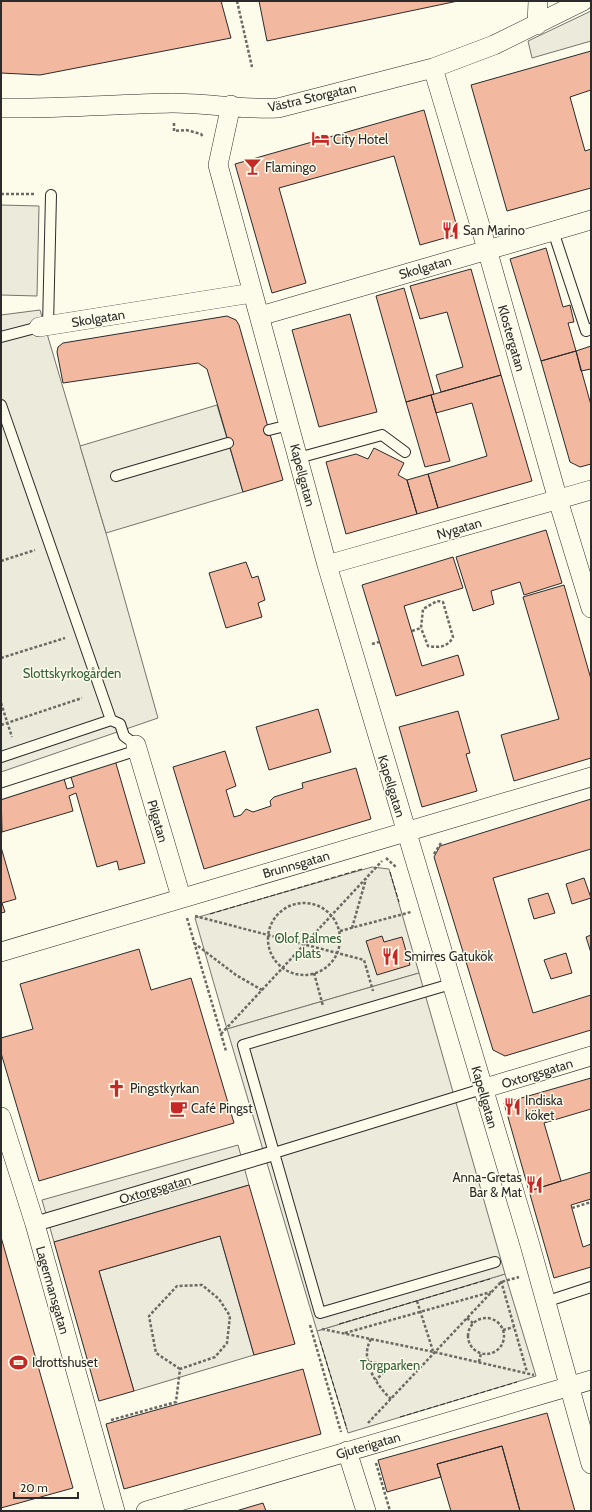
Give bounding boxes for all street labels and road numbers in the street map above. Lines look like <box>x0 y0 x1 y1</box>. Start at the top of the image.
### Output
street label: Västra Storgatan <box>266 79 358 115</box>
street label: Skolgatan <box>397 252 453 282</box>
street label: Klostergatan <box>495 303 529 373</box>
street label: Skolgatan <box>70 306 126 330</box>
street label: Kapellgatan <box>287 442 319 508</box>
street label: Nygatan <box>435 514 483 542</box>
street label: Kapellgatan <box>375 753 409 819</box>
street label: Pilgatan <box>144 798 172 844</box>
street label: Brunnsgatan <box>261 847 331 881</box>
street label: Oxtorgsgatan <box>499 1055 575 1091</box>
street label: Kapellgatan <box>468 1064 502 1130</box>
street label: Oxtorgsgatan <box>117 1171 193 1207</box>
street label: Lagermansgatan <box>33 1244 73 1336</box>
street label: Gjuterigatan <box>334 1428 402 1463</box>

